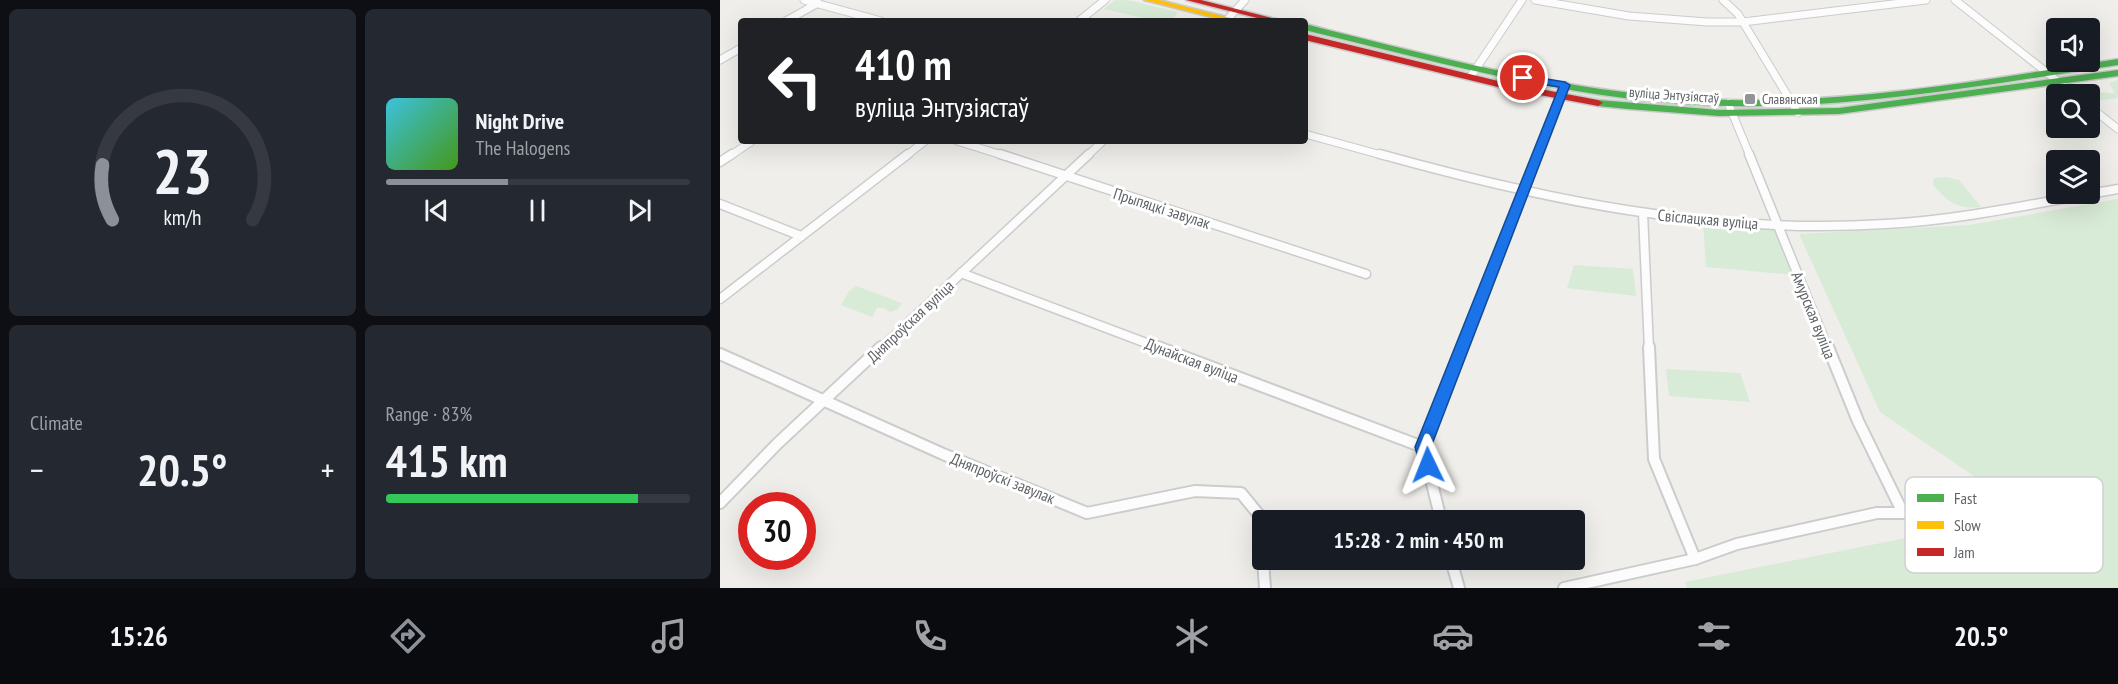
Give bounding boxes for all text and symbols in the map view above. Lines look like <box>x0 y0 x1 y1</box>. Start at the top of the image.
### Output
map controls <box>2046 18 2100 204</box>
button: sound <box>2046 18 2100 72</box>
text: 410 m <box>855 37 952 92</box>
icon: left <box>756 42 834 120</box>
pin <box>1497 52 1548 103</box>
icon: arrive <box>1506 61 1539 94</box>
street label: вуліца Энтузіястаў <box>1628 83 1720 107</box>
button: search <box>2046 84 2100 138</box>
text: вуліца Энтузіястаў <box>855 90 1029 124</box>
place label: Славянская <box>1762 90 1818 108</box>
marker: Славянская <box>1743 92 1757 106</box>
text: Night Drive <box>476 107 564 135</box>
text: 23 <box>152 130 212 211</box>
text: The Halogens <box>476 135 570 161</box>
button: layers <box>2046 150 2100 204</box>
street label: Прыпяцкі завулак <box>1111 183 1214 233</box>
icon: previous <box>420 194 453 227</box>
icon: pause <box>521 194 554 227</box>
icon: next <box>623 194 656 227</box>
text: km/h <box>163 203 201 231</box>
street label: Свіслацкая вуліца <box>1657 205 1759 233</box>
street label: Амурская вуліца <box>1787 268 1841 362</box>
street label: Дняпроўская вуліца <box>862 276 958 366</box>
street label: Дунайская вуліца <box>1143 333 1241 387</box>
text: Range · 83% <box>386 401 472 427</box>
text: Climate <box>30 410 83 436</box>
text: 415 km <box>386 431 508 489</box>
position arrow <box>1396 433 1460 497</box>
text: 20.5° <box>137 440 227 498</box>
text: − <box>30 448 44 491</box>
text: + <box>321 448 334 491</box>
street label: Дняпроўскі завулак <box>948 448 1059 508</box>
legend <box>1905 477 2103 573</box>
text: Fast <box>1954 488 1977 508</box>
speed limit sign: 30 <box>738 492 816 570</box>
text: Slow <box>1954 515 1981 535</box>
text: 15:28 · 2 min · 450 m <box>1333 526 1504 554</box>
text: Jam <box>1953 542 1975 562</box>
icon: directions <box>387 615 429 657</box>
icon: music <box>648 615 690 657</box>
icon: phone <box>909 615 951 657</box>
icon: climate <box>1171 615 1213 657</box>
icon: car <box>1432 615 1474 657</box>
icon: filters <box>1693 615 1735 657</box>
text: 15:26 <box>110 619 168 653</box>
text: 20.5° <box>1954 619 2008 653</box>

